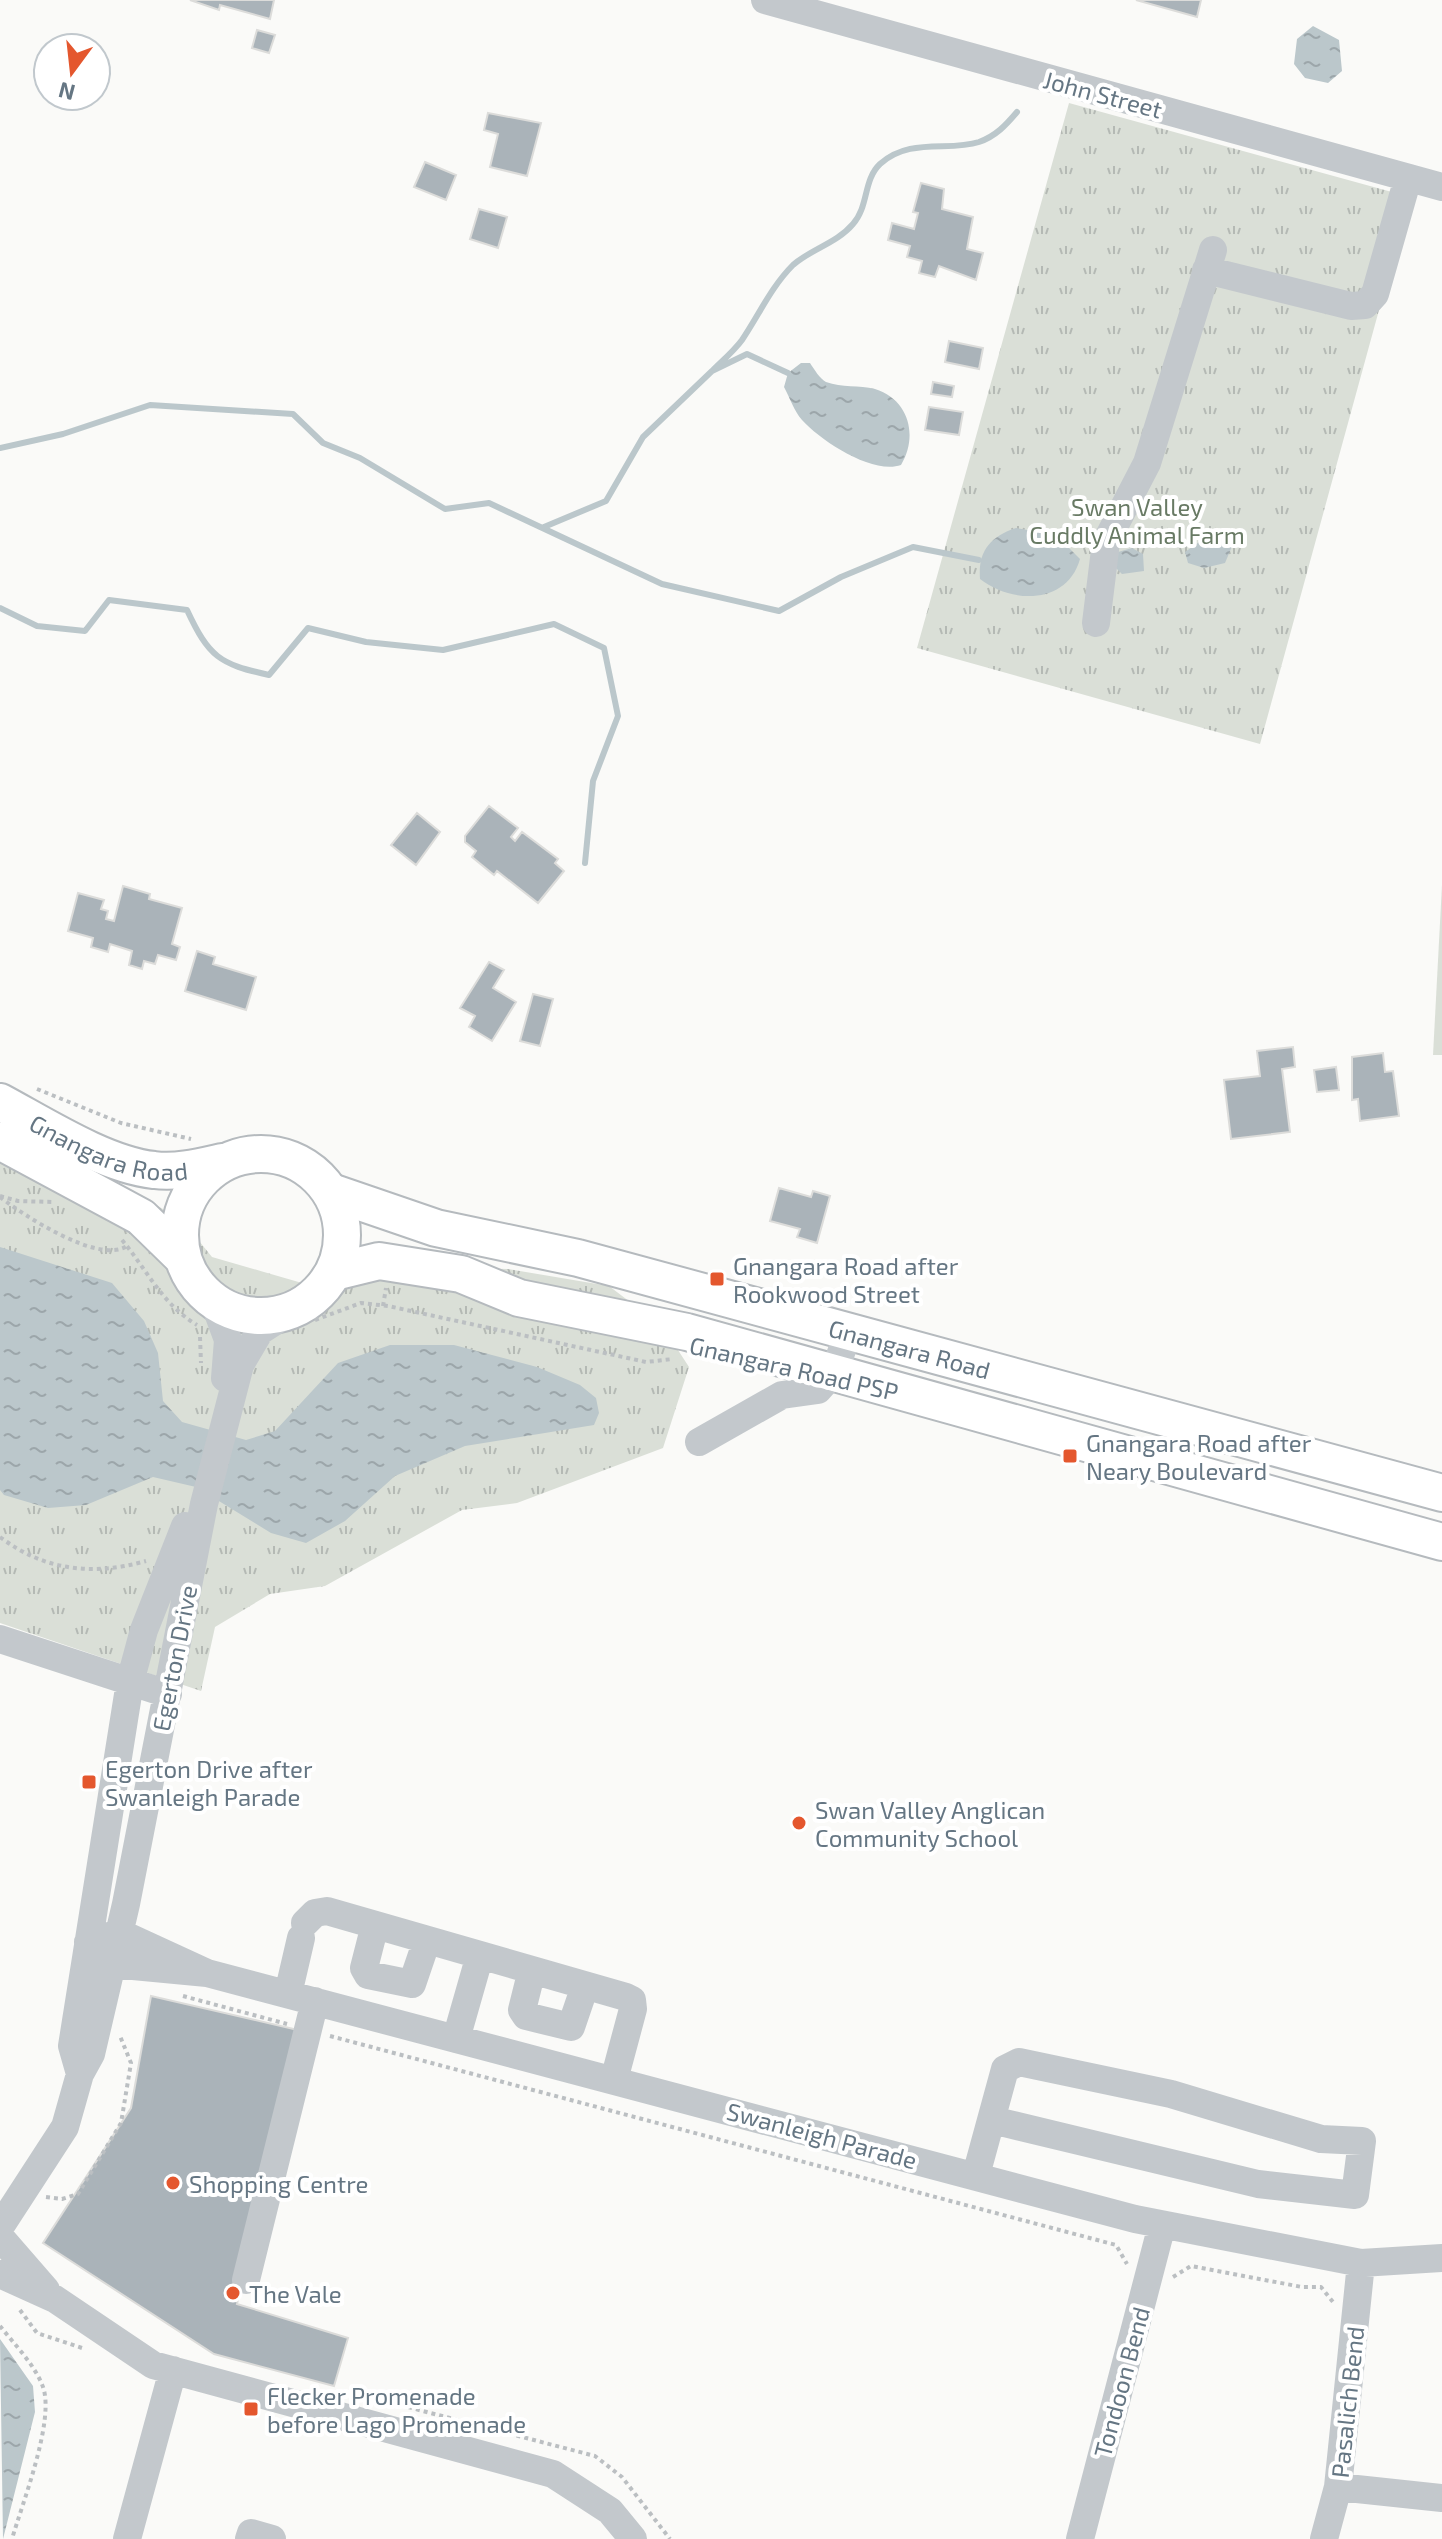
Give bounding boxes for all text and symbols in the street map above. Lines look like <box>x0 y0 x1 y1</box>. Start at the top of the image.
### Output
north arrow <box>32 32 112 112</box>
street label: John Street <box>1040 64 1166 124</box>
text: N <box>56 78 78 107</box>
park label: Swan Valley Cuddly Animal Farm <box>1029 492 1245 549</box>
street label: Gnangara Road <box>25 1107 189 1185</box>
place label: Gnangara Road after Rookwood Street <box>733 1251 959 1308</box>
marker: Gnangara Road after Rookwood Street <box>708 1270 726 1288</box>
street label: Gnangara Road <box>826 1312 994 1384</box>
street label: Gnangara Road PSP <box>687 1330 901 1406</box>
place label: Gnangara Road after Neary Boulevard <box>1086 1428 1312 1485</box>
marker: Gnangara Road after Neary Boulevard <box>1061 1447 1079 1465</box>
street label: Egerton Drive <box>146 1582 202 1734</box>
place label: Egerton Drive after Swanleigh Parade <box>105 1754 313 1811</box>
marker: Egerton Drive after Swanleigh Parade <box>80 1773 98 1791</box>
place label: Swan Valley Anglican Community School <box>815 1795 1045 1852</box>
marker: Swan Valley Anglican Community School <box>790 1814 808 1832</box>
street label: Swanleigh Parade <box>724 2096 920 2174</box>
place label: Shopping Centre <box>189 2169 368 2198</box>
marker: Shopping Centre <box>164 2174 182 2192</box>
place label: The Vale <box>249 2279 342 2308</box>
marker: The Vale <box>224 2284 242 2302</box>
street label: Tondoon Bend <box>1087 2304 1155 2460</box>
street label: Pasalich Bend <box>1325 2325 1369 2479</box>
place label: Flecker Promenade before Lago Promenade <box>267 2381 526 2438</box>
marker: Flecker Promenade before Lago Promenade <box>242 2400 260 2418</box>

